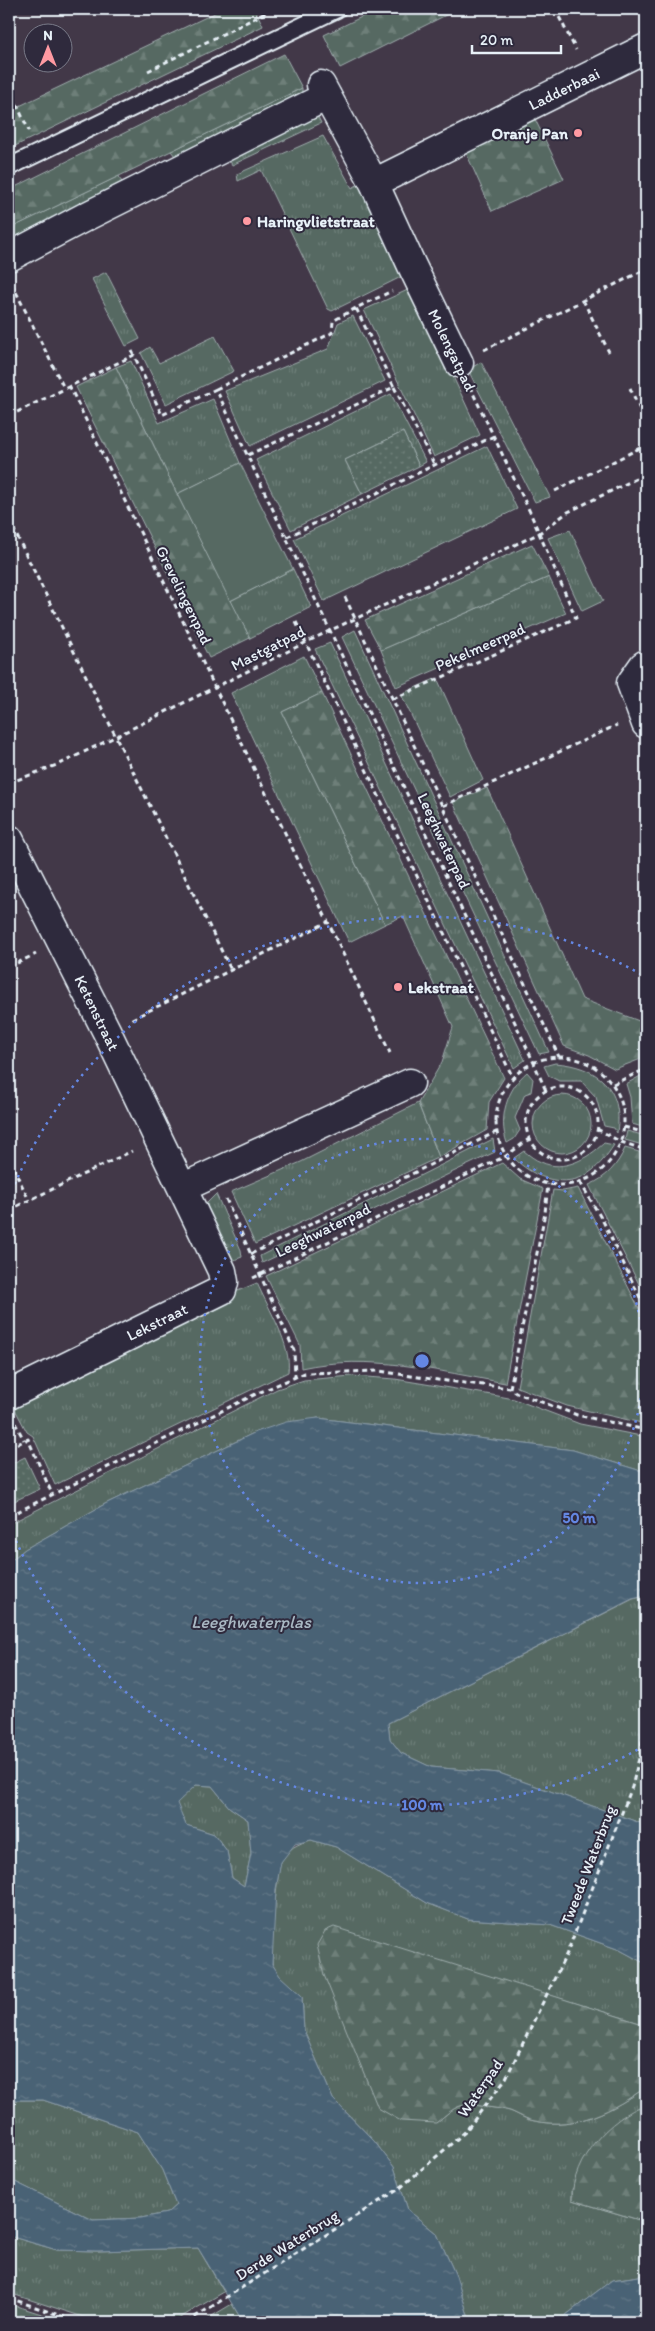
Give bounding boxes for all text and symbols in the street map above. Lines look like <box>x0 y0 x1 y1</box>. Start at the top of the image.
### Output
north arrow <box>22 22 72 72</box>
scale bar <box>472 22 561 54</box>
text: N <box>43 27 53 44</box>
text: 20 m <box>480 31 514 49</box>
street label: Ladderbaai <box>525 64 603 114</box>
place label: Oranje Pan <box>492 124 569 144</box>
marker: Oranje Pan <box>572 127 584 139</box>
place label: Haringvlietstraat <box>257 212 375 232</box>
marker: Haringvlietstraat <box>241 215 253 227</box>
street label: Molengatpad <box>424 306 480 394</box>
street label: Grevelingenpad <box>152 543 216 648</box>
street label: Pekelmeerpad <box>432 619 528 675</box>
street label: Mastgatpad <box>228 621 309 675</box>
street label: Leeghwaterpad <box>413 790 475 892</box>
street label: Ketenstraat <box>71 972 123 1054</box>
place label: Lekstraat <box>408 978 474 997</box>
marker: Lekstraat <box>392 981 404 993</box>
street label: Leeghwaterpad <box>272 1199 374 1261</box>
street label: Lekstraat <box>123 1299 191 1345</box>
centre of rings <box>413 1352 431 1370</box>
text: 50 m <box>562 1509 596 1527</box>
water label: Leeghwaterplas <box>191 1611 312 1633</box>
text: 100 m <box>401 1796 443 1814</box>
street label: Tweede Waterbrug <box>556 1802 620 1928</box>
street label: Waterpad <box>453 2055 507 2121</box>
street label: Derde Waterbrug <box>232 2205 343 2284</box>

